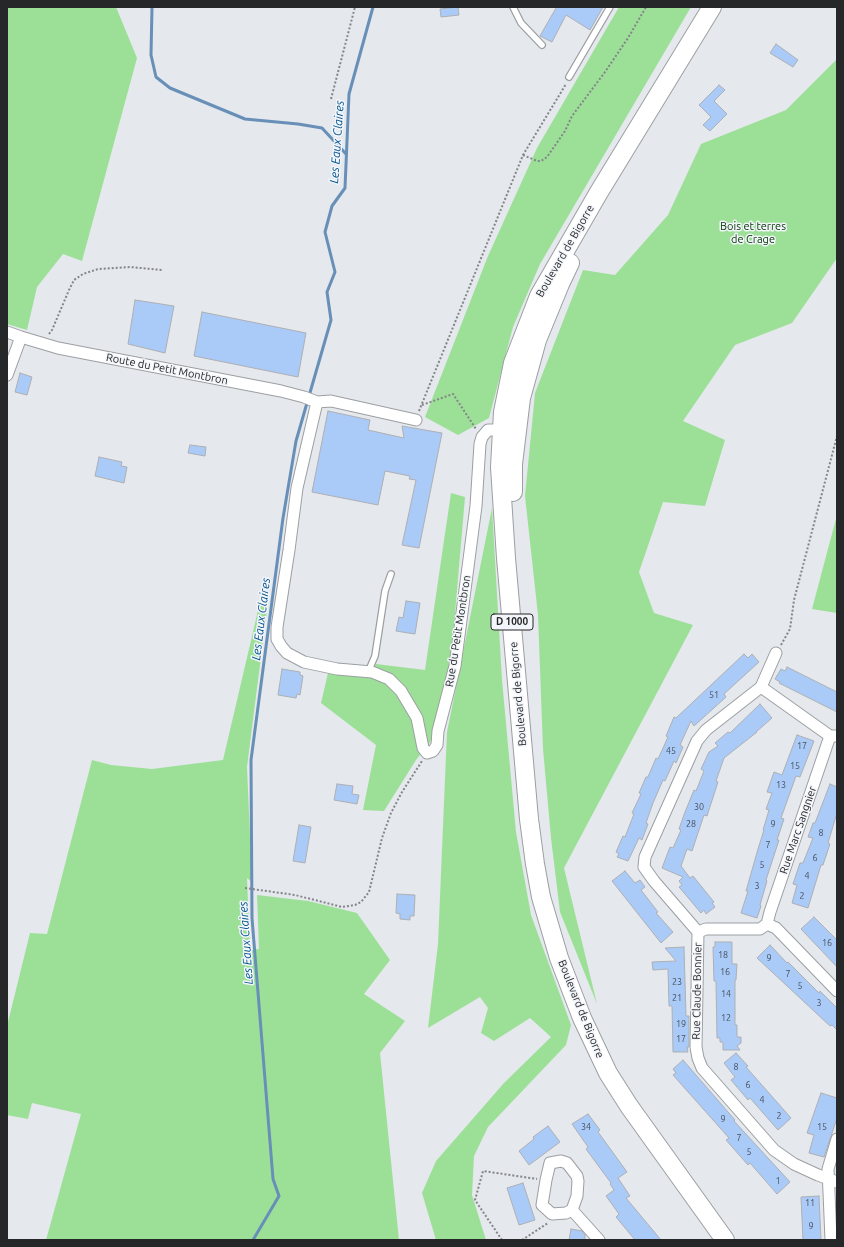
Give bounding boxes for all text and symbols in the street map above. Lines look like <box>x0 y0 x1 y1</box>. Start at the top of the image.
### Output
water label: Les Eaux Claires <box>327 100 347 184</box>
street label: Boulevard de Bigorre <box>533 202 597 300</box>
park label: Bois et terres de Crage <box>720 219 786 245</box>
street label: Route du Petit Montbron <box>105 351 229 387</box>
street label: Rue du Petit Montbron <box>443 574 473 688</box>
water label: Les Eaux Claires <box>249 577 273 661</box>
road number: D 1000 <box>491 614 533 630</box>
street label: Boulevard de Bigorre <box>507 641 529 747</box>
house number: 51 <box>709 690 719 700</box>
house number: 17 <box>797 741 807 751</box>
house number: 45 <box>666 746 676 756</box>
house number: 15 <box>790 761 800 771</box>
house number: 13 <box>776 780 786 790</box>
street label: Rue Marc Sangnier <box>777 784 819 876</box>
house number: 30 <box>694 802 704 812</box>
house number: 28 <box>686 819 696 829</box>
house number: 9 <box>770 819 776 829</box>
house number: 8 <box>818 828 824 838</box>
house number: 7 <box>765 840 771 850</box>
house number: 6 <box>812 853 818 863</box>
house number: 5 <box>759 860 765 870</box>
house number: 4 <box>804 871 810 881</box>
house number: 3 <box>754 881 760 891</box>
house number: 2 <box>799 891 805 901</box>
water label: Les Eaux Claires <box>236 901 256 985</box>
house number: 16 <box>822 938 832 948</box>
street label: Rue Claude Bonnier <box>690 942 704 1040</box>
house number: 18 <box>718 950 728 960</box>
house number: 9 <box>766 953 772 963</box>
street label: Boulevard de Bigorre <box>555 958 607 1060</box>
house number: 16 <box>720 967 730 977</box>
house number: 7 <box>785 969 791 979</box>
house number: 23 <box>672 977 682 987</box>
house number: 5 <box>797 981 803 991</box>
house number: 14 <box>721 989 731 999</box>
house number: 21 <box>672 993 682 1003</box>
house number: 3 <box>816 998 822 1008</box>
house number: 12 <box>721 1013 731 1023</box>
house number: 19 <box>676 1019 686 1029</box>
house number: 17 <box>676 1034 686 1044</box>
house number: 8 <box>733 1062 739 1072</box>
house number: 6 <box>745 1080 751 1090</box>
house number: 4 <box>759 1095 765 1105</box>
house number: 2 <box>776 1111 782 1121</box>
house number: 9 <box>720 1114 726 1124</box>
house number: 34 <box>581 1122 591 1132</box>
house number: 15 <box>817 1122 827 1132</box>
house number: 7 <box>736 1133 742 1143</box>
house number: 5 <box>746 1147 752 1157</box>
house number: 1 <box>775 1176 781 1186</box>
house number: 11 <box>805 1198 815 1208</box>
house number: 9 <box>808 1221 814 1231</box>

